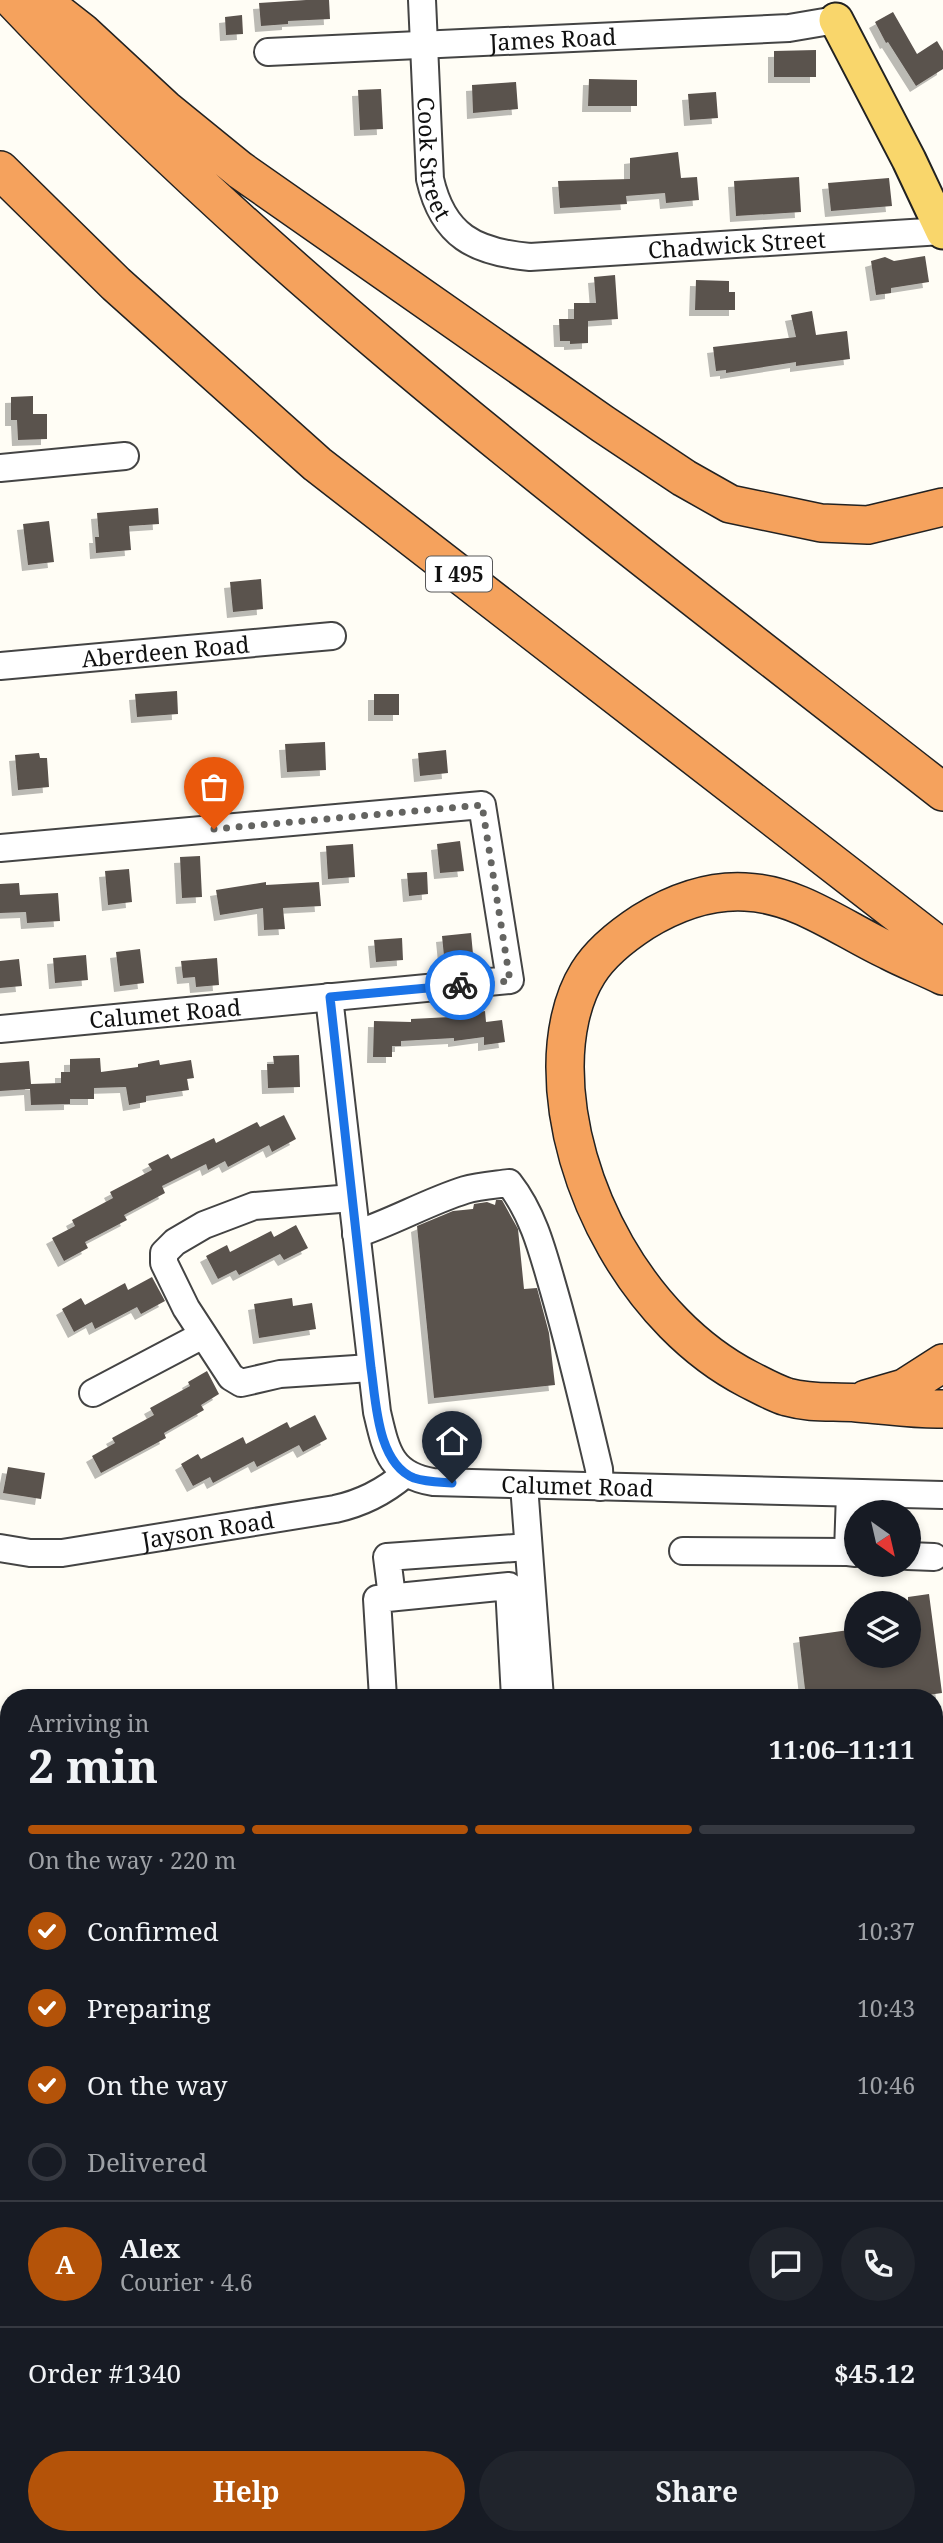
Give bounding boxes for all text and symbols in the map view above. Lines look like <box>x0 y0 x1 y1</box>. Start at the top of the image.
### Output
street label: James Road <box>488 20 617 58</box>
street label: Cook Street <box>410 96 459 226</box>
street label: Chadwick Street <box>647 222 827 266</box>
road number: I 495 <box>426 556 492 592</box>
street label: Aberdeen Road <box>80 628 251 675</box>
pin <box>184 757 244 829</box>
icon: bag <box>195 768 233 806</box>
courier <box>425 950 495 1020</box>
icon: bike <box>441 966 479 1004</box>
street label: Calumet Road <box>88 990 242 1036</box>
pin <box>422 1411 482 1483</box>
icon: home <box>433 1422 471 1460</box>
street label: Calumet Road <box>501 1468 654 1504</box>
north arrow <box>844 1500 920 1577</box>
map controls <box>844 1500 921 1668</box>
street label: Jayson Road <box>138 1503 276 1556</box>
button: layers <box>844 1591 921 1668</box>
text: Arriving in <box>28 1707 149 1739</box>
text: 11:06–11:11 <box>769 1731 915 1767</box>
text: 2 min <box>28 1734 158 1796</box>
text: On the way · 220 m <box>28 1844 236 1876</box>
icon: check <box>28 1912 66 1950</box>
text: Confirmed <box>87 1913 219 1949</box>
text: 10:37 <box>857 1915 915 1947</box>
icon: check <box>28 1989 66 2027</box>
text: Preparing <box>87 1990 211 2026</box>
text: 10:43 <box>857 1992 915 2024</box>
icon: check <box>28 2066 66 2104</box>
text: On the way <box>87 2067 227 2103</box>
text: 10:46 <box>857 2069 915 2101</box>
text: Delivered <box>87 2144 207 2180</box>
button: chat <box>749 2227 823 2301</box>
button: phone <box>841 2227 915 2301</box>
text: Alex <box>120 2230 180 2266</box>
text: A <box>55 2246 75 2282</box>
text: Courier · 4.6 <box>120 2266 253 2298</box>
text: Order #1340 <box>28 2355 181 2391</box>
text: $45.12 <box>834 2355 915 2391</box>
button: Help <box>28 2451 465 2531</box>
button: Share <box>479 2451 915 2531</box>

